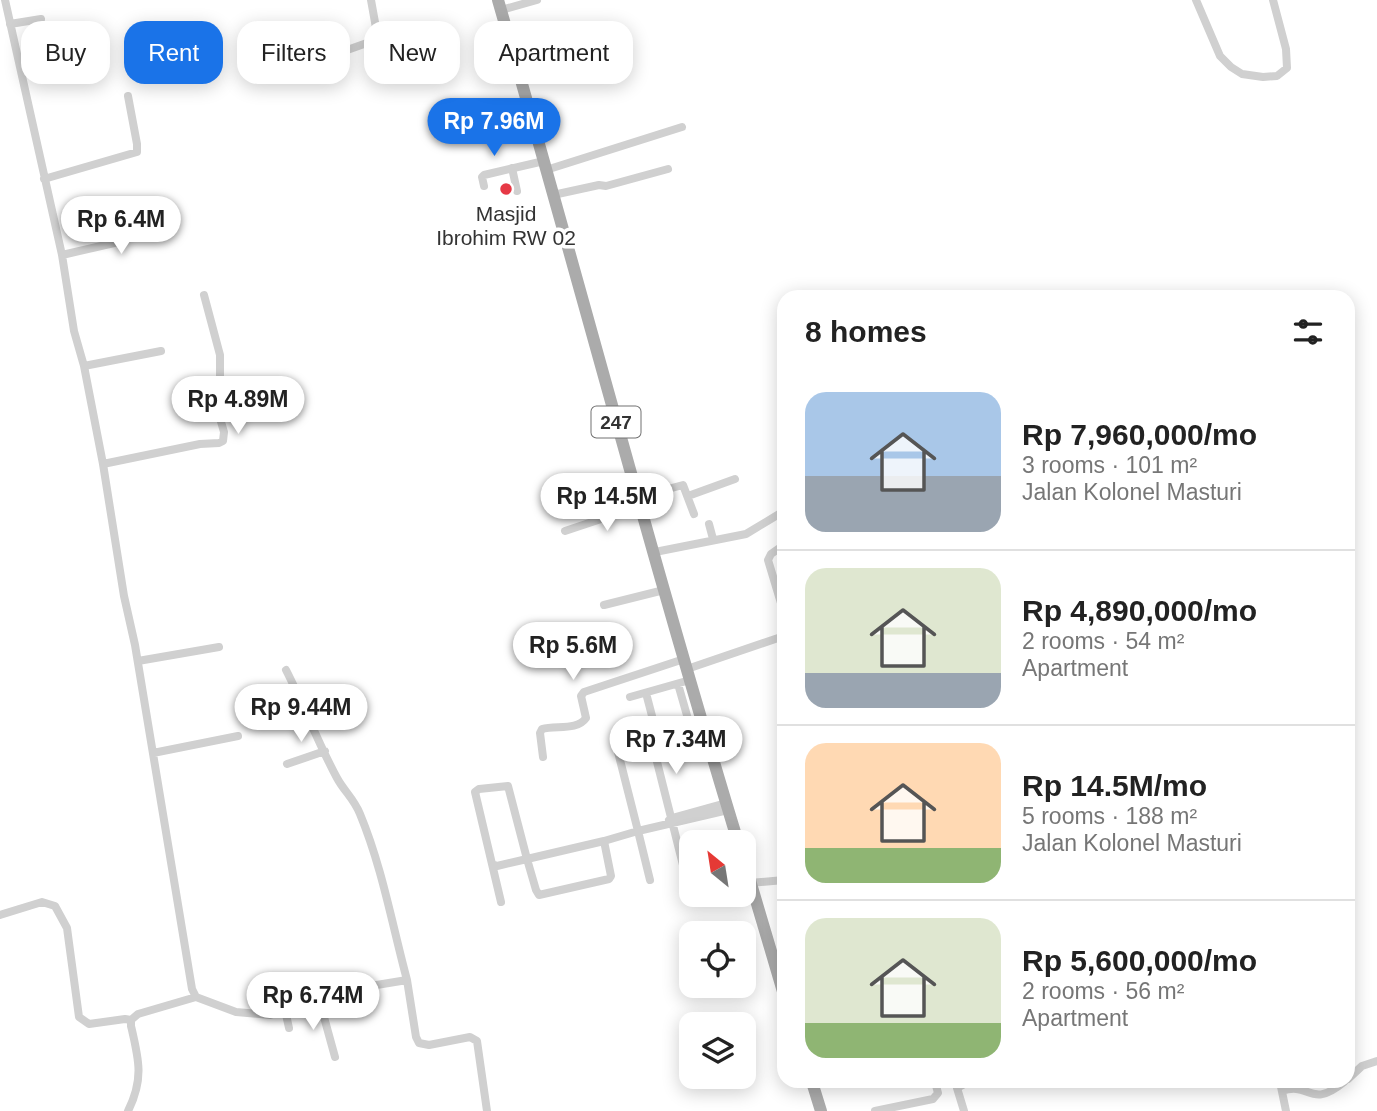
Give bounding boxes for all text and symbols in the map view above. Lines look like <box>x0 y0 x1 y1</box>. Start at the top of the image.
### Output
chip: Buy <box>21 21 110 84</box>
chip: Rent <box>124 21 223 84</box>
chip: Filters <box>237 21 350 84</box>
chip: New <box>364 21 460 84</box>
chip: Apartment <box>474 21 633 84</box>
pin: Rp 7.96M <box>422 99 566 158</box>
text: Rp 7.96M <box>444 108 544 134</box>
marker: Masjid Ibrohim RW 02 <box>498 181 514 197</box>
pin: Rp 6.4M <box>56 196 186 256</box>
place label: Masjid Ibrohim RW 02 <box>436 202 576 249</box>
text: Rp 6.4M <box>77 206 165 232</box>
icon: filters <box>1289 313 1327 351</box>
text: 8 homes <box>805 315 927 348</box>
pin: Rp 4.89M <box>166 376 310 436</box>
text: Rp 4.89M <box>188 386 288 412</box>
road number: 247 <box>592 406 640 438</box>
text: Rp 7,960,000/mo <box>1022 418 1257 451</box>
icon: home <box>861 420 945 504</box>
text: 3 rooms · 101 m² <box>1022 452 1197 478</box>
pin: Rp 14.5M <box>535 474 679 533</box>
text: Jalan Kolonel Masturi <box>1022 479 1242 505</box>
text: Rp 14.5M <box>557 483 657 509</box>
text: Rp 4,890,000/mo <box>1022 594 1257 627</box>
icon: home <box>861 596 945 680</box>
pin: Rp 5.6M <box>508 622 638 682</box>
text: 2 rooms · 54 m² <box>1022 628 1184 654</box>
text: Rp 5.6M <box>529 632 617 658</box>
text: Apartment <box>1022 655 1128 681</box>
pin: Rp 9.44M <box>229 684 373 744</box>
text: Rp 9.44M <box>251 694 351 720</box>
pin: Rp 7.34M <box>604 716 748 776</box>
text: Rp 7.34M <box>626 726 726 752</box>
text: Rp 14.5M/mo <box>1022 769 1207 802</box>
icon: home <box>861 771 945 855</box>
text: 5 rooms · 188 m² <box>1022 803 1197 829</box>
north arrow <box>679 830 756 906</box>
map controls <box>679 830 756 1089</box>
text: Jalan Kolonel Masturi <box>1022 830 1242 856</box>
button: locate <box>679 921 756 998</box>
text: Rp 5,600,000/mo <box>1022 944 1257 977</box>
icon: home <box>861 946 945 1030</box>
pin: Rp 6.74M <box>241 972 385 1032</box>
text: 2 rooms · 56 m² <box>1022 978 1184 1004</box>
text: Rp 6.74M <box>263 982 363 1008</box>
text: Apartment <box>1022 1005 1128 1031</box>
button: layers <box>679 1012 756 1089</box>

